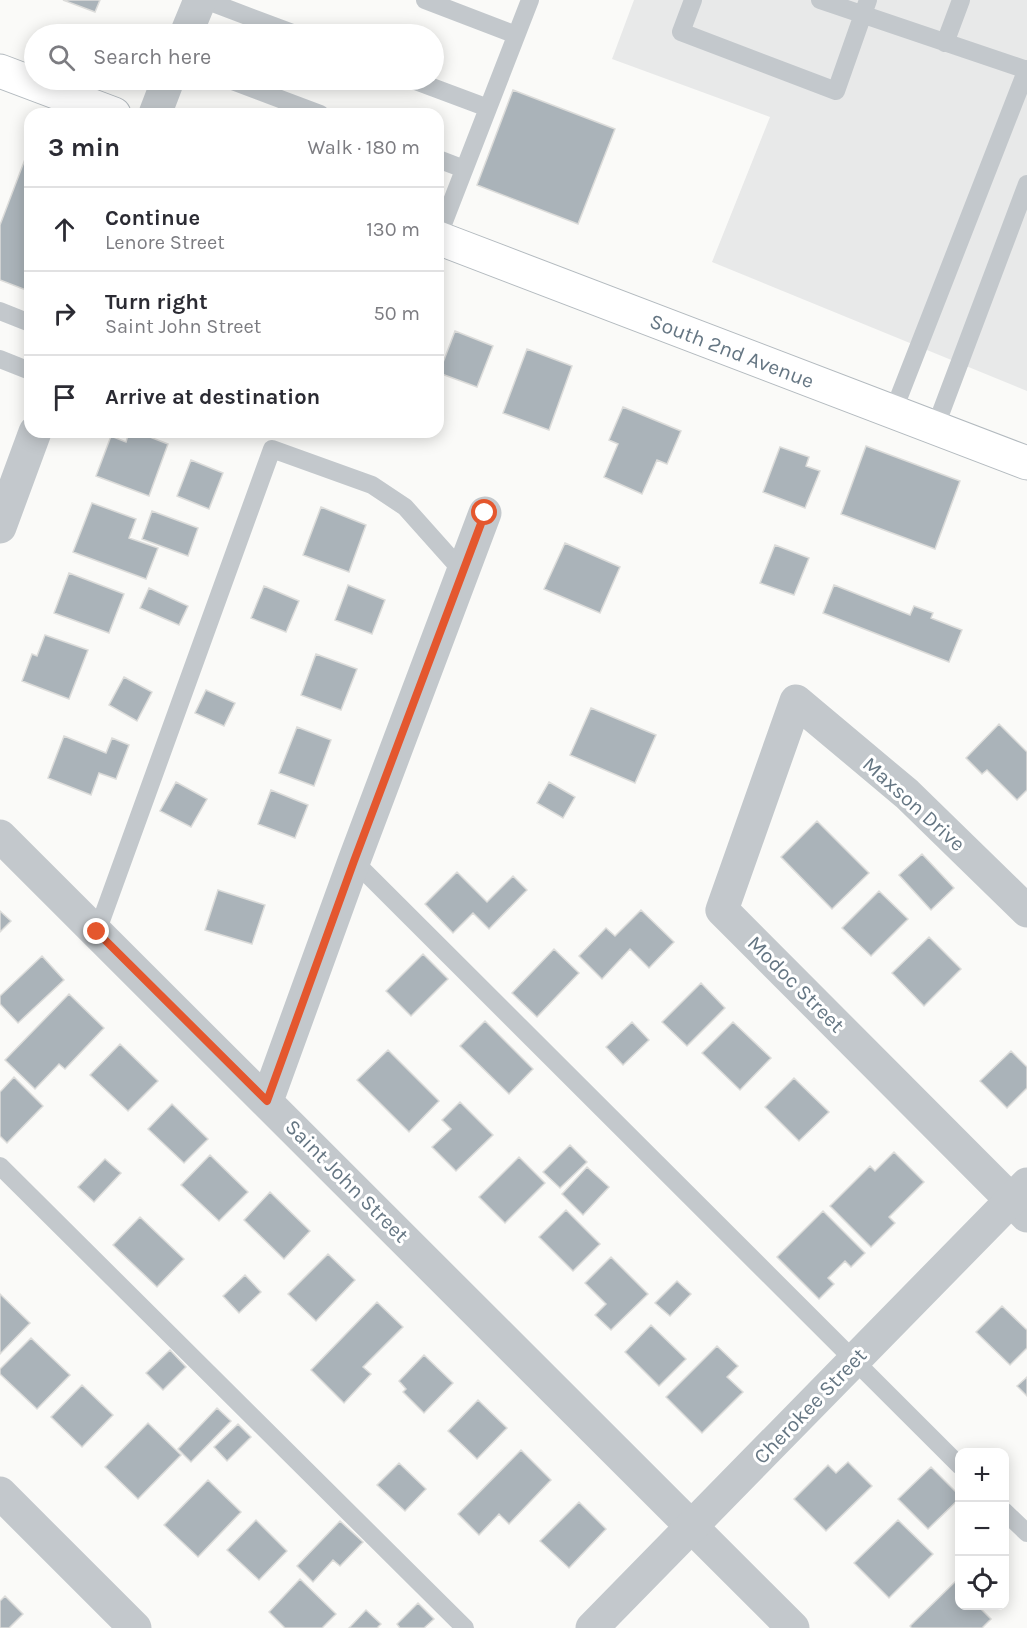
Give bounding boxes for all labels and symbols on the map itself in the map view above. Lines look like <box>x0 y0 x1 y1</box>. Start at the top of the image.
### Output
street label: South 2nd Avenue <box>647 309 817 393</box>
route start <box>471 499 497 525</box>
street label: Maxson Drive <box>858 752 970 856</box>
route end <box>83 918 109 944</box>
street label: Modoc Street <box>743 931 849 1037</box>
street label: Saint John Street <box>281 1115 414 1248</box>
street label: Cherokee Street <box>749 1343 871 1469</box>

